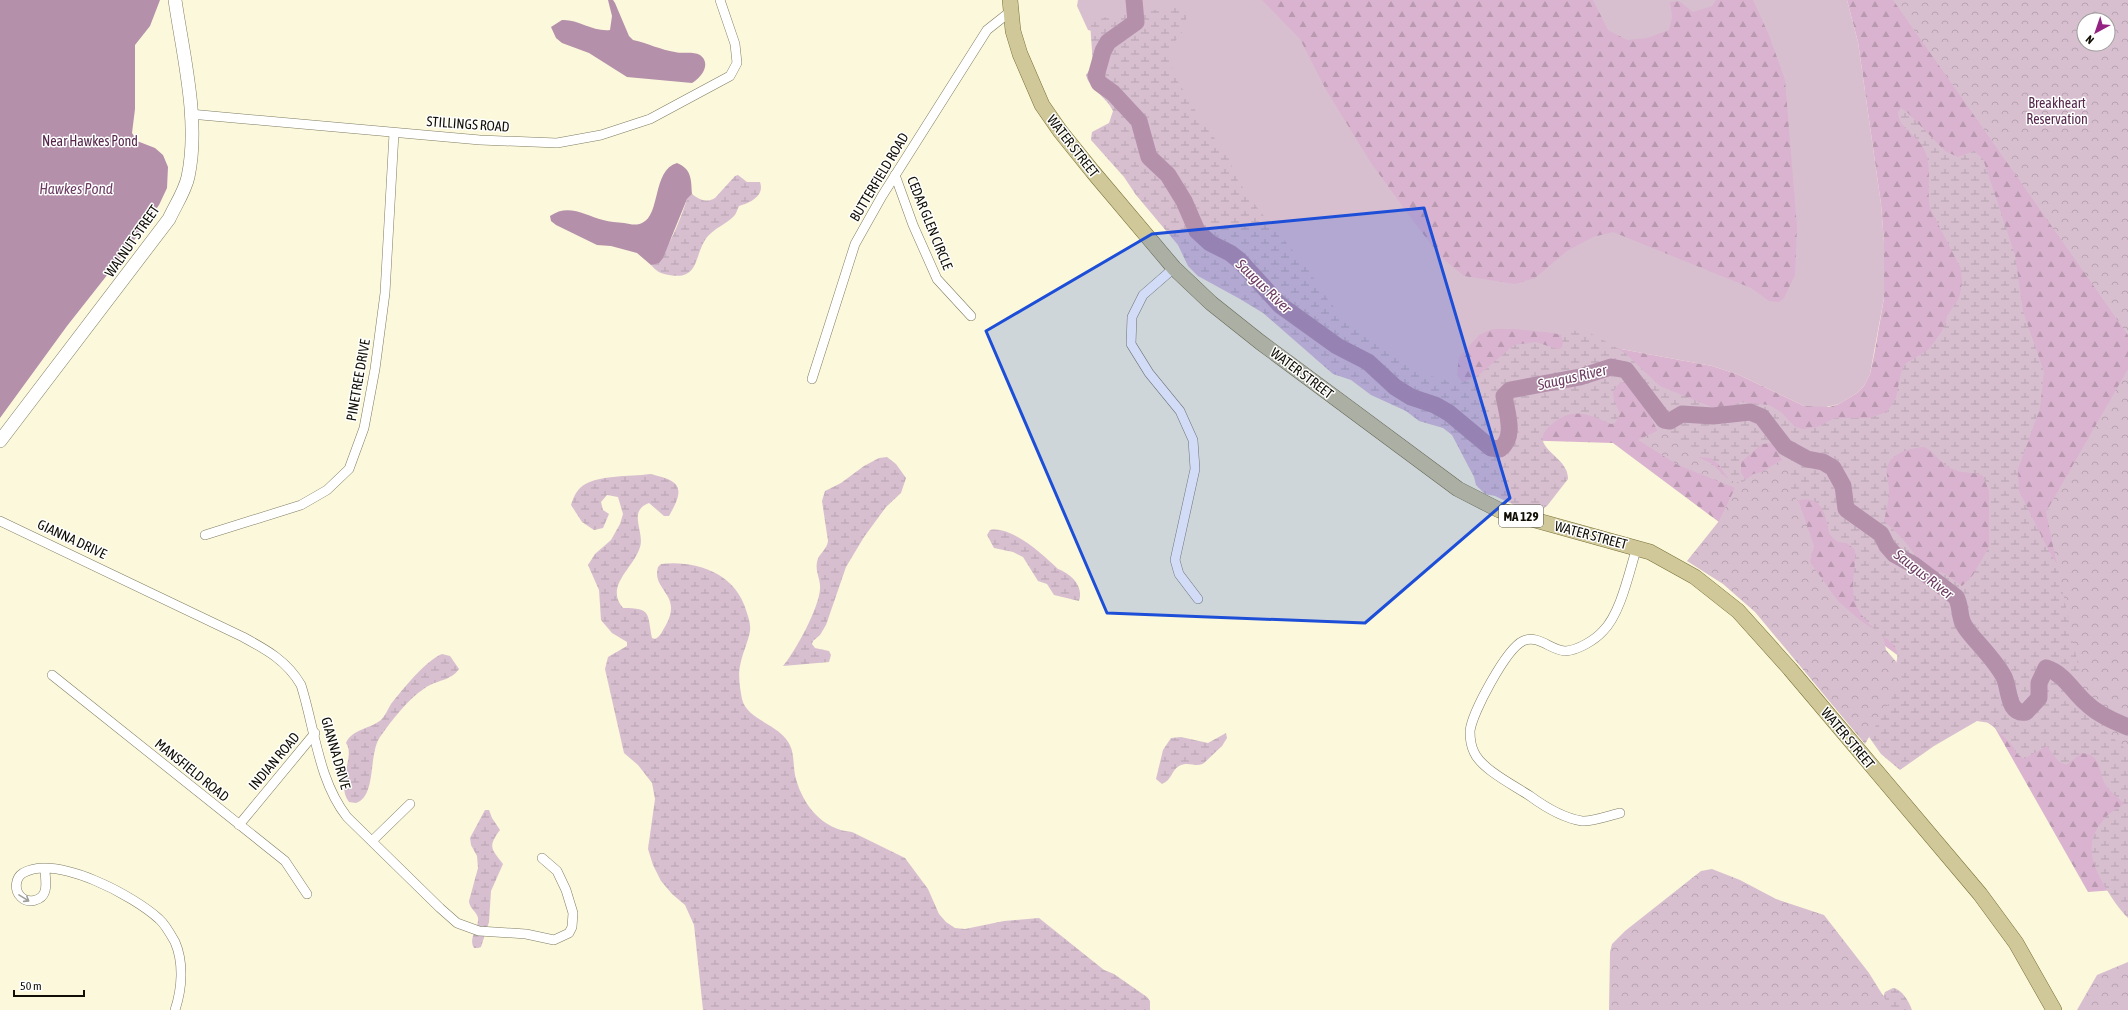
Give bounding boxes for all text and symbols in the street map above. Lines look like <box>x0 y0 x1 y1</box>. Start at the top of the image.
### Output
north arrow <box>2076 12 2116 52</box>
text: N <box>2083 33 2096 46</box>
park label: Breakheart Reservation <box>2026 95 2088 127</box>
street label: WATER STREET <box>1044 112 1102 180</box>
street label: STILLINGS ROAD <box>426 113 510 135</box>
street label: BUTTERFIELD ROAD <box>846 130 912 224</box>
park label: Near Hawkes Pond <box>42 133 138 149</box>
street label: CEDAR GLEN CIRCLE <box>904 174 956 272</box>
water label: Hawkes Pond <box>39 180 113 197</box>
street label: WALNUT STREET <box>101 202 163 280</box>
water label: Saugus River <box>1232 255 1296 317</box>
street label: PINETREE DRIVE <box>343 338 373 422</box>
street label: WATER STREET <box>1268 344 1336 402</box>
water label: Saugus River <box>1535 361 1609 393</box>
road number: MA 129 <box>1499 505 1543 527</box>
street label: GIANNA DRIVE <box>35 516 109 562</box>
street label: WATER STREET <box>1553 518 1629 552</box>
water label: Saugus River <box>1890 545 1957 603</box>
street label: WATER STREET <box>1818 704 1878 772</box>
street label: GIANNA DRIVE <box>318 715 354 791</box>
street label: INDIAN ROAD <box>245 729 303 793</box>
street label: MANSFIELD ROAD <box>152 735 232 805</box>
one-way arrow <box>18 894 30 902</box>
scale bar <box>14 972 84 998</box>
text: 50 m <box>20 979 42 993</box>

